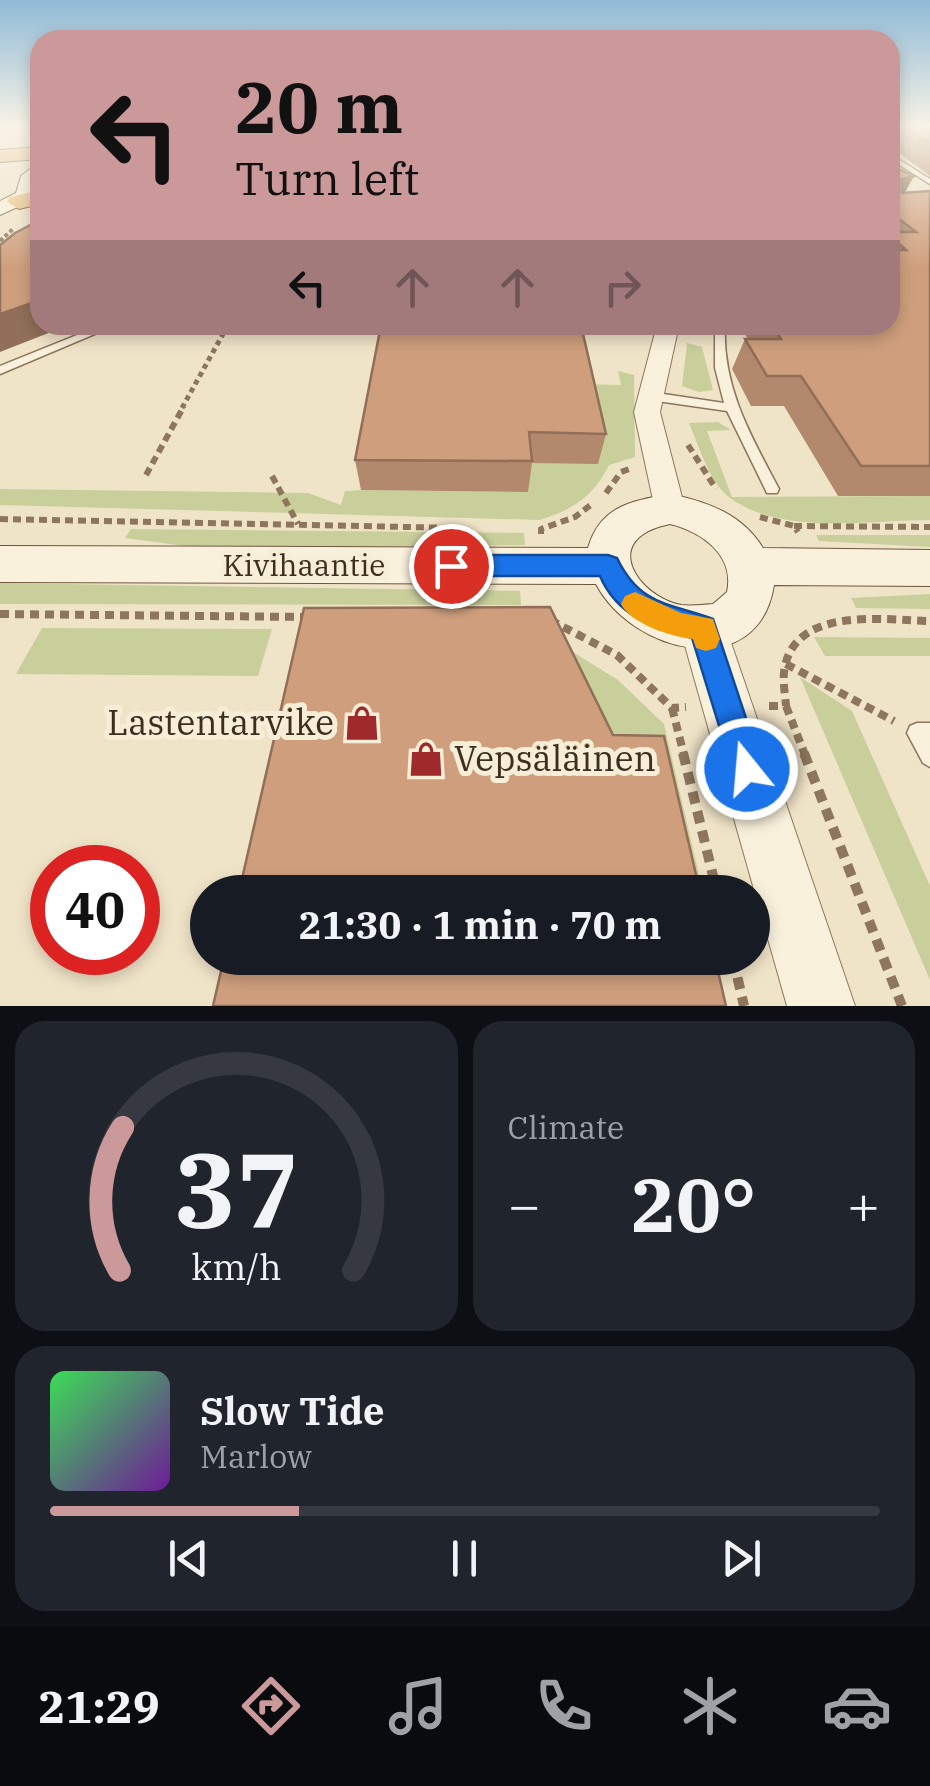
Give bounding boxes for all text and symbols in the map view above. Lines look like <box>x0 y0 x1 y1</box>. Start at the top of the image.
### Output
text: 20 m <box>235 61 403 152</box>
icon: left <box>70 70 200 200</box>
text: Turn left <box>235 149 419 207</box>
icon: left <box>280 260 335 315</box>
icon: ahead <box>385 260 440 315</box>
icon: ahead <box>490 260 545 315</box>
icon: right <box>595 260 650 315</box>
pin <box>409 524 494 609</box>
icon: arrive <box>424 539 479 594</box>
street label: Kivihaantie <box>223 545 385 584</box>
place label: Lastentarvike <box>107 699 334 745</box>
shop icon: Lastentarvike <box>343 704 381 742</box>
position arrow <box>695 717 799 821</box>
place label: Vepsäläinen <box>454 735 656 781</box>
shop icon: Vepsäläinen <box>407 740 445 778</box>
speed limit sign: 40 <box>30 845 160 975</box>
text: 21:30 · 1 min · 70 m <box>299 900 661 949</box>
text: Climate <box>508 1106 624 1148</box>
text: 37 <box>174 1121 299 1257</box>
text: 20° <box>631 1155 756 1253</box>
text: − <box>508 1169 541 1240</box>
text: + <box>847 1169 880 1240</box>
text: km/h <box>191 1243 281 1290</box>
text: Slow Tide <box>200 1386 385 1435</box>
text: Marlow <box>200 1435 312 1477</box>
icon: previous <box>161 1531 216 1586</box>
icon: pause <box>437 1531 492 1586</box>
icon: next <box>714 1531 769 1586</box>
icon: directions <box>236 1671 306 1741</box>
icon: music <box>383 1671 453 1741</box>
icon: phone <box>529 1671 599 1741</box>
icon: climate <box>675 1671 745 1741</box>
icon: car <box>822 1671 892 1741</box>
text: 21:29 <box>38 1677 160 1735</box>

